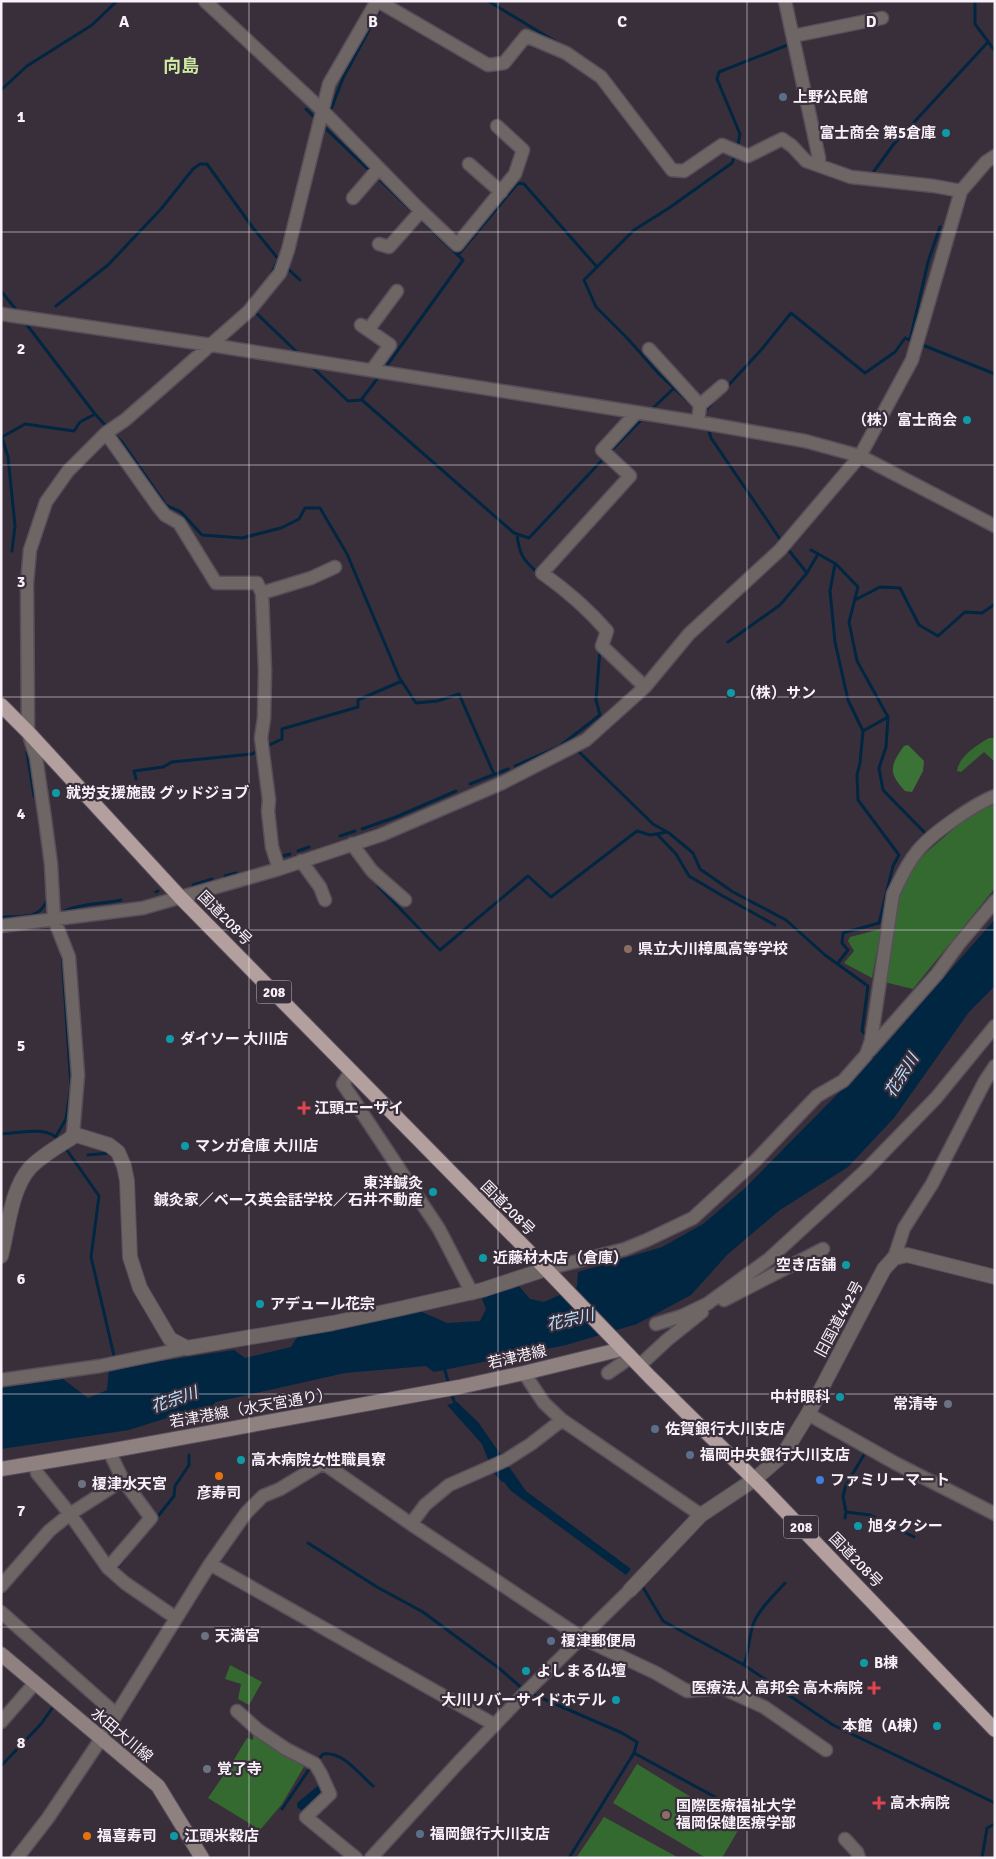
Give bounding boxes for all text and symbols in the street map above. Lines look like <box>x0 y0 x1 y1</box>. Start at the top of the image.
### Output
text: A <box>119 12 130 32</box>
text: B <box>368 12 378 32</box>
text: C <box>617 12 627 32</box>
text: D <box>866 12 877 32</box>
district label: 向島 <box>163 55 199 77</box>
place label: 上野公民館 <box>793 88 868 106</box>
marker: 上野公民館 <box>777 91 789 103</box>
text: 1 <box>17 107 26 127</box>
place label: 富士商会 第5倉庫 <box>820 124 936 142</box>
marker: 富士商会 第5倉庫 <box>940 127 952 139</box>
text: 2 <box>17 339 25 359</box>
place label: （株）富士商会 <box>852 411 957 429</box>
marker: （株）富士商会 <box>961 414 973 426</box>
text: 3 <box>17 572 25 592</box>
place label: （株）サン <box>741 684 816 702</box>
marker: （株）サン <box>725 687 737 699</box>
place label: 就労支援施設 グッドジョブ <box>66 784 249 802</box>
marker: 就労支援施設 グッドジョブ <box>50 787 62 799</box>
text: 4 <box>17 804 26 824</box>
street label: 国道208号 <box>194 887 256 949</box>
place label: 県立大川樟風高等学校 <box>638 940 788 958</box>
marker: 県立大川樟風高等学校 <box>622 943 634 955</box>
road number: 208 <box>256 980 292 1004</box>
place label: ダイソー 大川店 <box>180 1030 288 1048</box>
marker: ダイソー 大川店 <box>164 1033 176 1045</box>
text: 5 <box>17 1036 25 1056</box>
water label: 花宗川 <box>881 1048 924 1101</box>
place label: 江頭エーザイ <box>314 1099 404 1117</box>
marker: 江頭エーザイ <box>298 1102 310 1114</box>
place label: マンガ倉庫 大川店 <box>195 1137 318 1155</box>
marker: マンガ倉庫 大川店 <box>179 1140 191 1152</box>
place label: 東洋鍼灸 鍼灸家／ベース英会話学校／石井不動産 <box>154 1174 423 1209</box>
street label: 国道208号 <box>477 1177 539 1239</box>
marker: 東洋鍼灸 鍼灸家／ベース英会話学校／石井不動産 <box>427 1186 439 1198</box>
place label: 近藤材木店（倉庫） <box>493 1249 628 1267</box>
marker: 近藤材木店（倉庫） <box>477 1252 489 1264</box>
place label: 空き店舗 <box>776 1256 836 1274</box>
marker: 空き店舗 <box>840 1259 852 1271</box>
text: 6 <box>17 1269 26 1289</box>
street label: 旧国道442号 <box>811 1278 867 1360</box>
place label: アデュール花宗 <box>270 1295 375 1313</box>
marker: アデュール花宗 <box>254 1298 266 1310</box>
water label: 花宗川 <box>545 1304 598 1335</box>
street label: 若津港線 <box>486 1341 548 1373</box>
water label: 花宗川 <box>148 1382 202 1417</box>
street label: 若津港線（水天宮通り） <box>168 1385 334 1431</box>
place label: 中村眼科 <box>770 1388 830 1406</box>
marker: 中村眼科 <box>834 1391 846 1403</box>
place label: 常清寺 <box>893 1395 938 1413</box>
marker: 常清寺 <box>942 1398 954 1410</box>
place label: 佐賀銀行大川支店 <box>665 1420 785 1438</box>
marker: 佐賀銀行大川支店 <box>649 1423 661 1435</box>
place label: 福岡中央銀行大川支店 <box>699 1446 850 1464</box>
marker: 福岡中央銀行大川支店 <box>684 1449 696 1461</box>
place label: 高木病院女性職員寮 <box>251 1451 386 1469</box>
marker: 高木病院女性職員寮 <box>235 1454 247 1466</box>
marker: 彦寿司 <box>213 1470 225 1482</box>
place label: ファミリーマート <box>830 1471 950 1489</box>
marker: ファミリーマート <box>814 1474 826 1486</box>
place label: 榎津水天宮 <box>92 1475 167 1493</box>
marker: 榎津水天宮 <box>76 1478 88 1490</box>
place label: 彦寿司 <box>196 1484 242 1502</box>
text: 7 <box>17 1501 26 1521</box>
road number: 208 <box>784 1515 818 1538</box>
place label: 旭タクシー <box>868 1517 943 1535</box>
marker: 旭タクシー <box>852 1520 864 1532</box>
street label: 国道208号 <box>825 1529 887 1591</box>
place label: 天満宮 <box>215 1627 260 1645</box>
marker: 天満宮 <box>199 1630 211 1642</box>
place label: 榎津郵便局 <box>561 1632 636 1650</box>
marker: 榎津郵便局 <box>545 1635 557 1647</box>
place label: B棟 <box>874 1654 898 1672</box>
marker: B棟 <box>858 1657 870 1669</box>
place label: よしまる仏壇 <box>536 1662 626 1680</box>
marker: よしまる仏壇 <box>520 1665 532 1677</box>
place label: 医療法人 高邦会 高木病院 <box>691 1679 863 1697</box>
marker: 医療法人 高邦会 高木病院 <box>867 1681 881 1695</box>
place label: 大川リバーサイドホテル <box>441 1691 606 1709</box>
marker: 大川リバーサイドホテル <box>610 1694 622 1706</box>
street label: 水田大川線 <box>87 1704 157 1766</box>
place label: 本館（A棟） <box>842 1717 927 1735</box>
marker: 本館（A棟） <box>931 1720 943 1732</box>
text: 8 <box>17 1733 26 1753</box>
place label: 覚了寺 <box>217 1760 262 1778</box>
marker: 覚了寺 <box>201 1763 213 1775</box>
place label: 高木病院 <box>890 1794 950 1812</box>
marker: 高木病院 <box>872 1796 886 1810</box>
place label: 国際医療福祉大学 福岡保健医療学部 <box>675 1797 796 1832</box>
marker: 国際医療福祉大学 福岡保健医療学部 <box>660 1809 672 1821</box>
place label: 福岡銀行大川支店 <box>429 1825 550 1843</box>
place label: 福喜寿司 <box>96 1827 157 1845</box>
place label: 江頭米穀店 <box>184 1827 259 1845</box>
marker: 福岡銀行大川支店 <box>414 1828 426 1840</box>
marker: 福喜寿司 <box>81 1830 93 1842</box>
marker: 江頭米穀店 <box>168 1830 180 1842</box>

